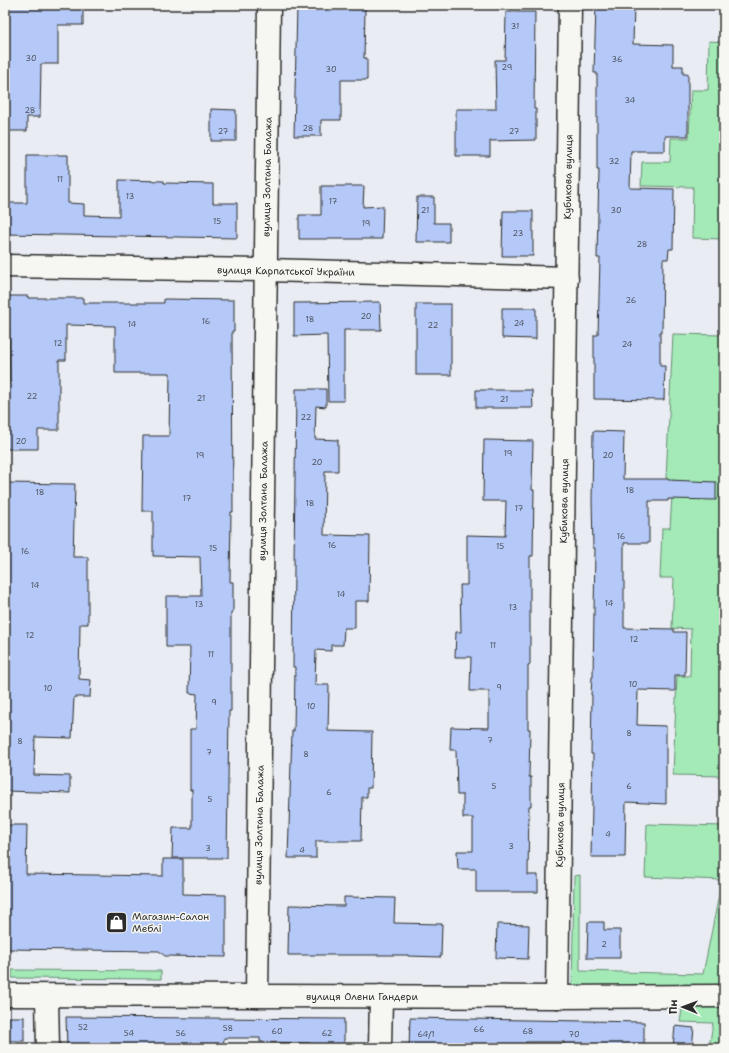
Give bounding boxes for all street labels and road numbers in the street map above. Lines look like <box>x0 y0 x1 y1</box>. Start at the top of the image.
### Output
street label: вулиця Золтана Балажа <box>259 116 275 237</box>
street label: Кубикова вулиця <box>561 134 575 220</box>
street label: вулиця Карпатської України <box>217 263 356 279</box>
street label: вулиця Золтана Балажа <box>255 440 271 561</box>
street label: Кубикова вулиця <box>557 458 571 544</box>
street label: вулиця Золтана Балажа <box>251 764 267 885</box>
street label: Кубикова вулиця <box>553 782 567 868</box>
street label: вулиця Олени Гандери <box>306 990 418 1003</box>

